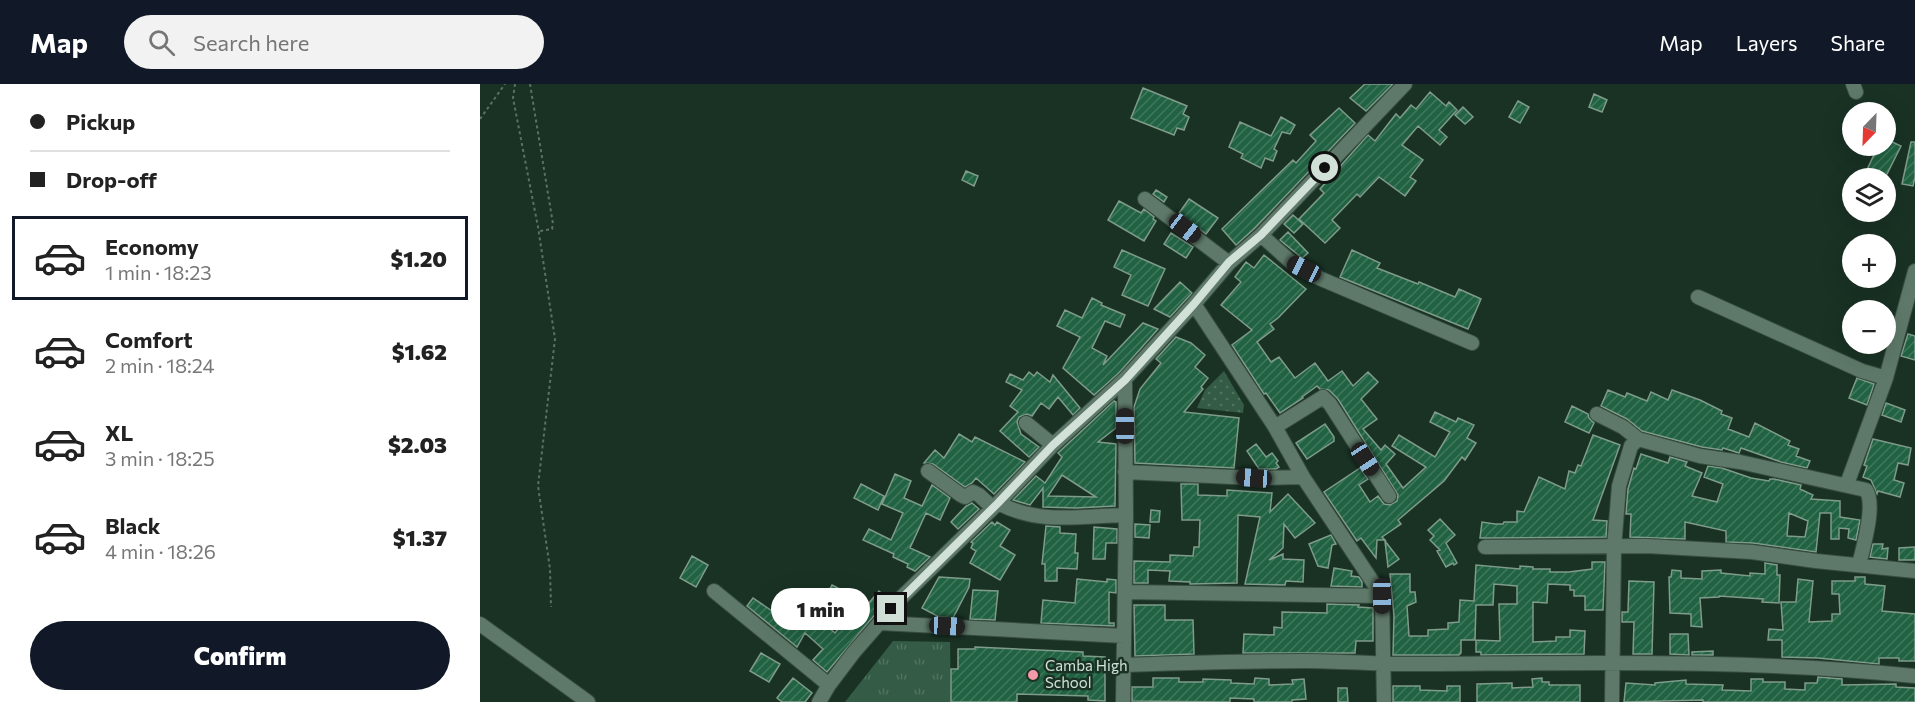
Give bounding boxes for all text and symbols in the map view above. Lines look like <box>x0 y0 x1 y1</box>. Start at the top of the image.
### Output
search box <box>124 15 544 69</box>
text: Map <box>30 25 88 59</box>
icon: search <box>145 26 178 59</box>
text: Search here <box>193 29 309 56</box>
text: Map <box>1659 30 1703 55</box>
text: Layers <box>1736 30 1798 55</box>
text: Share <box>1831 30 1885 55</box>
north arrow <box>1842 102 1896 156</box>
map controls <box>1842 102 1896 354</box>
text: Pickup <box>66 108 135 135</box>
route start <box>1311 154 1338 181</box>
text: Drop-off <box>66 166 157 193</box>
button: layers <box>1842 168 1896 222</box>
car <box>1165 210 1205 246</box>
icon: car <box>33 231 87 285</box>
text: Economy <box>105 233 199 260</box>
button: + <box>1842 234 1896 288</box>
text: $1.20 <box>390 245 447 272</box>
car <box>1284 253 1324 285</box>
text: 1 min · 18:23 <box>105 260 212 284</box>
button: − <box>1842 300 1896 354</box>
icon: car <box>33 324 87 378</box>
text: Comfort <box>105 326 193 353</box>
text: $1.62 <box>392 338 447 365</box>
text: 2 min · 18:24 <box>105 353 215 377</box>
car <box>1116 408 1134 444</box>
icon: car <box>33 417 87 471</box>
text: XL <box>105 419 133 446</box>
text: $2.03 <box>388 431 447 458</box>
car <box>1348 439 1382 479</box>
text: 3 min · 18:25 <box>105 446 215 470</box>
car <box>1235 468 1273 488</box>
icon: car <box>33 510 87 564</box>
text: Black <box>105 512 160 539</box>
text: $1.37 <box>393 524 447 551</box>
text: 4 min · 18:26 <box>105 539 216 563</box>
car <box>1373 578 1391 614</box>
callout: 1 min <box>771 588 870 630</box>
route end <box>877 595 904 622</box>
text: 1 min <box>796 597 845 621</box>
car <box>929 616 965 636</box>
button: Confirm <box>30 621 450 690</box>
place label: Camba High School <box>1045 656 1128 691</box>
marker: Camba High School <box>1026 668 1040 682</box>

